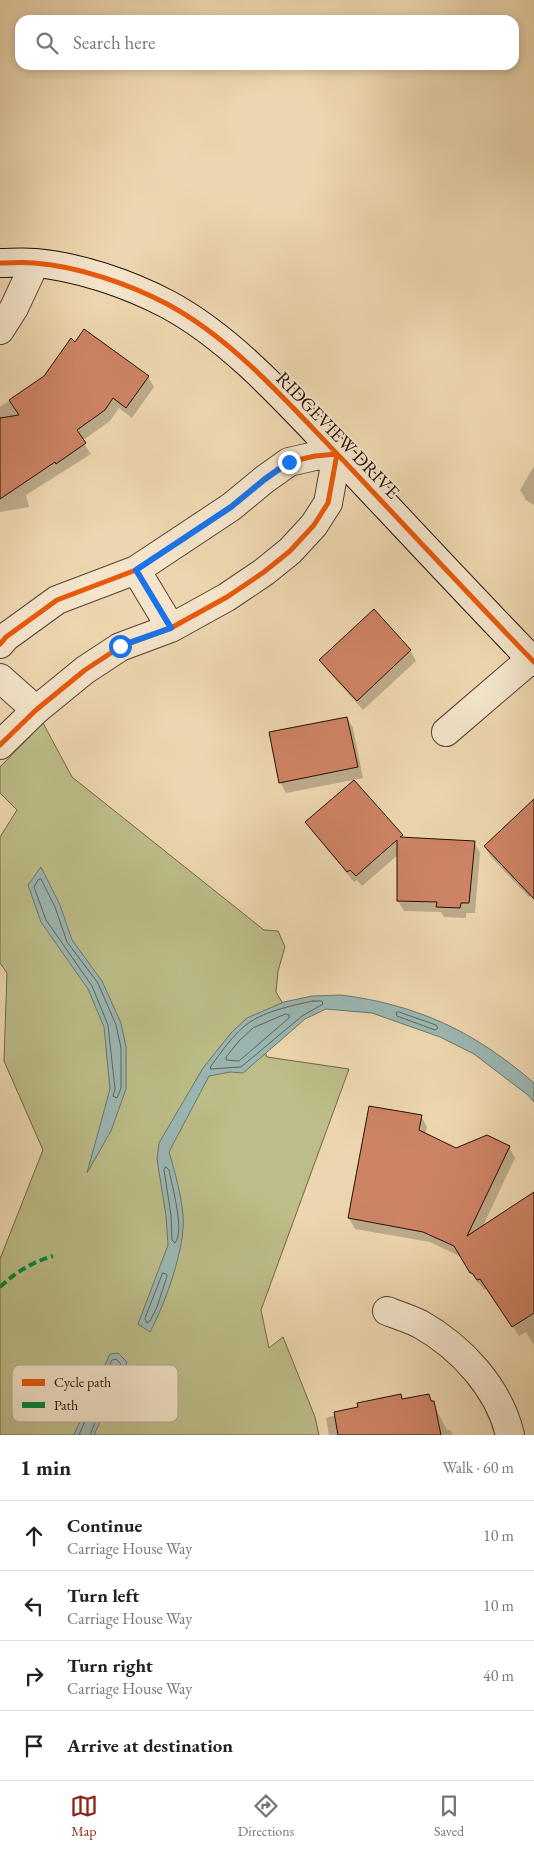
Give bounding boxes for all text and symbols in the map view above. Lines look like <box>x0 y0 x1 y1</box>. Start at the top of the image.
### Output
search box <box>15 15 519 70</box>
icon: search <box>33 29 61 57</box>
text: Search here <box>73 30 155 55</box>
street label: RIDGEVIEW DRIVE <box>271 366 405 504</box>
route end <box>278 451 301 474</box>
route start <box>109 635 132 658</box>
legend <box>12 1365 178 1422</box>
text: Cycle path <box>54 1373 111 1391</box>
text: Path <box>54 1396 78 1414</box>
text: 1 min <box>20 1454 71 1481</box>
text: Walk · 60 m <box>443 1457 514 1478</box>
text: Continue <box>67 1513 142 1538</box>
icon: ahead <box>20 1522 48 1550</box>
text: 10 m <box>483 1525 514 1546</box>
text: Carriage House Way <box>67 1538 192 1559</box>
text: Turn left <box>67 1583 139 1608</box>
icon: left <box>20 1592 48 1620</box>
text: 10 m <box>483 1595 514 1616</box>
text: Carriage House Way <box>67 1608 192 1629</box>
text: Turn right <box>67 1653 153 1678</box>
icon: right <box>20 1662 48 1690</box>
text: 40 m <box>483 1665 514 1686</box>
text: Carriage House Way <box>67 1678 192 1699</box>
icon: arrive <box>20 1732 48 1760</box>
text: Arrive at destination <box>67 1733 233 1758</box>
tab: Map <box>70 1792 98 1840</box>
tab: Directions <box>238 1792 294 1840</box>
tab: Saved <box>434 1792 464 1840</box>

